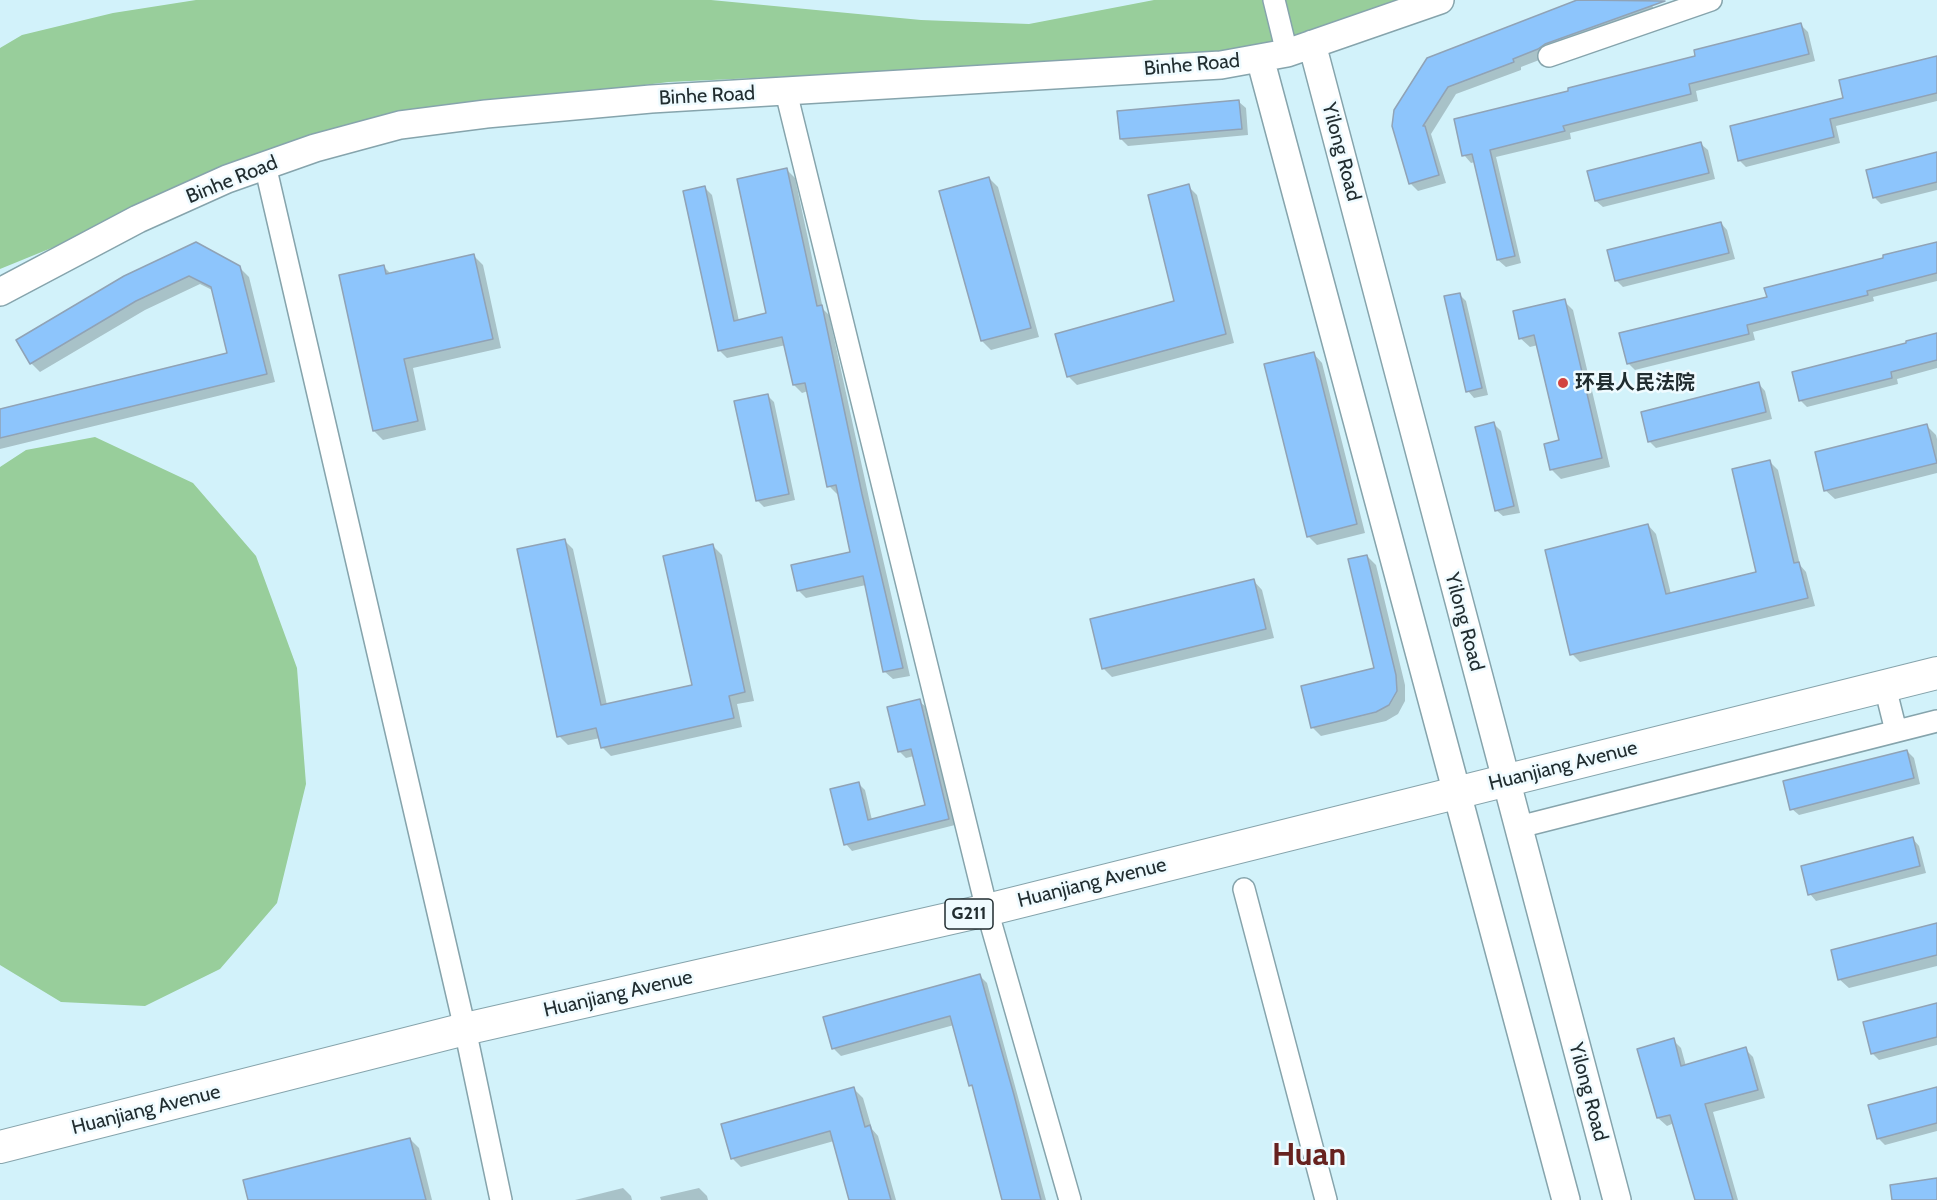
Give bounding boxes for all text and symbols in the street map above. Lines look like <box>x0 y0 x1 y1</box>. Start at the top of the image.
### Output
street label: Binhe Road <box>1143 49 1241 81</box>
street label: Binhe Road <box>658 81 756 111</box>
street label: Yilong Road <box>1316 100 1366 204</box>
street label: Binhe Road <box>183 151 281 209</box>
place label: 环县人民法院 <box>1575 371 1695 395</box>
marker: 环县人民法院 <box>1556 376 1570 390</box>
street label: Yilong Road <box>1439 570 1489 674</box>
street label: Huanjiang Avenue <box>1486 736 1640 796</box>
street label: Huanjiang Avenue <box>1015 853 1169 913</box>
road number: G211 <box>945 899 993 929</box>
street label: Huanjiang Avenue <box>541 965 695 1023</box>
street label: Yilong Road <box>1563 1040 1613 1144</box>
street label: Huanjiang Avenue <box>69 1080 223 1140</box>
district label: Huan <box>1272 1137 1346 1175</box>

